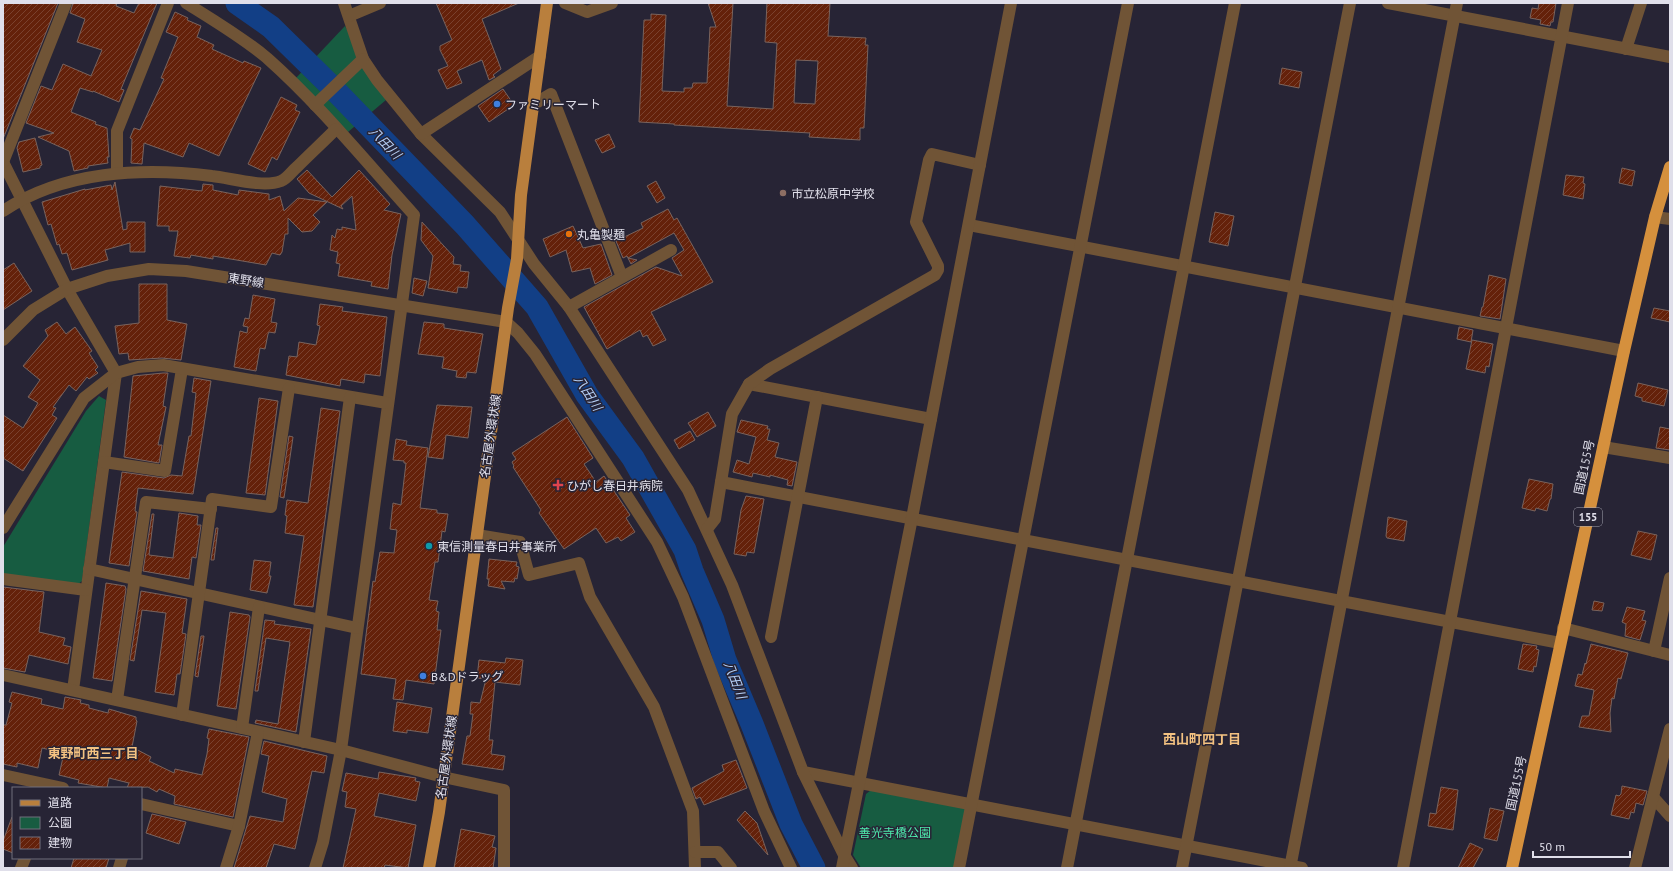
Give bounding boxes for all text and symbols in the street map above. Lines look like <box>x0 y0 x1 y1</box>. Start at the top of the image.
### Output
place label: ファミリーマート <box>505 97 601 112</box>
marker: ファミリーマート <box>492 99 502 109</box>
water label: 八田川 <box>365 123 406 164</box>
place label: 市立松原中学校 <box>791 186 875 201</box>
marker: 市立松原中学校 <box>778 188 788 198</box>
place label: 丸亀製麺 <box>577 227 625 242</box>
marker: 丸亀製麺 <box>564 229 574 239</box>
street label: 東野線 <box>227 270 265 290</box>
water label: 八田川 <box>570 372 607 416</box>
street label: 名古屋外環状線 <box>477 393 503 479</box>
street label: 国道155号 <box>1571 438 1597 496</box>
place label: ひがし春日井病院 <box>567 478 663 493</box>
marker: ひがし春日井病院 <box>552 479 564 491</box>
road number: 155 <box>1574 508 1602 526</box>
place label: 東信測量春日井事業所 <box>437 539 557 554</box>
marker: 東信測量春日井事業所 <box>424 541 434 551</box>
water label: 八田川 <box>720 659 751 703</box>
place label: B&Dドラッグ <box>431 669 504 684</box>
marker: B&Dドラッグ <box>418 671 428 681</box>
street label: 名古屋外環状線 <box>433 714 459 800</box>
district label: 西山町四丁目 <box>1163 731 1241 748</box>
district label: 東野町西三丁目 <box>47 745 139 762</box>
street label: 国道155号 <box>1503 754 1529 812</box>
legend <box>12 787 142 859</box>
text: 道路 <box>48 795 72 810</box>
text: 公園 <box>48 815 72 830</box>
park label: 善光寺橋公園 <box>859 825 931 840</box>
scale bar <box>1533 833 1630 859</box>
text: 建物 <box>48 835 72 850</box>
text: 50 m <box>1539 839 1565 854</box>

